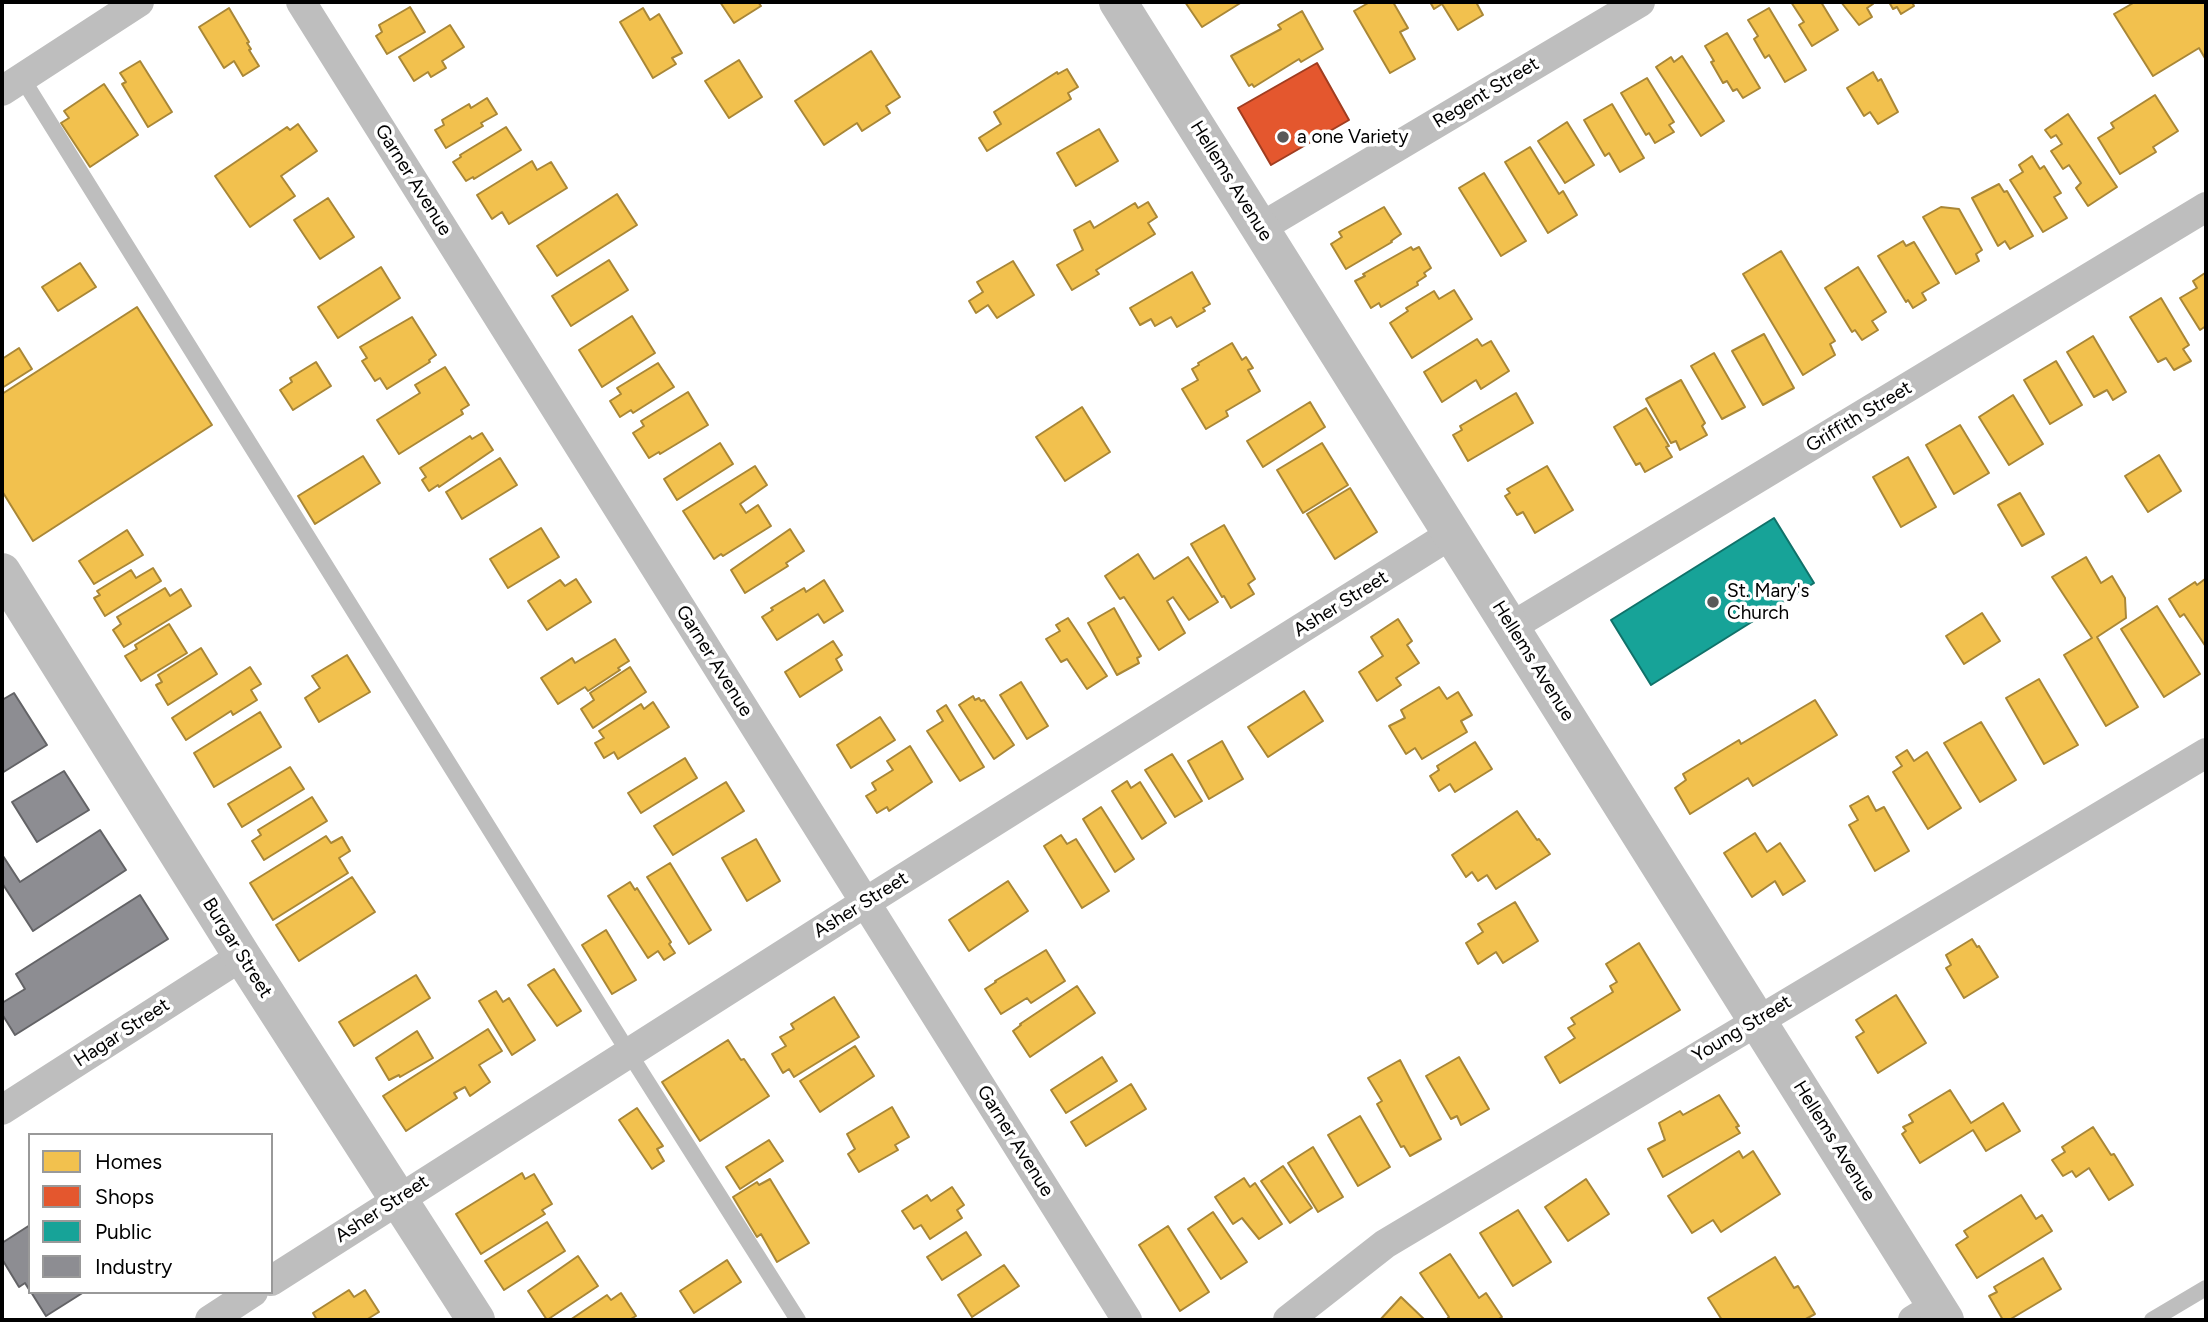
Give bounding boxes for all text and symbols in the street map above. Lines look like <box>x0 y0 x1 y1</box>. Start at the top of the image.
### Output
street label: Regent Street <box>1429 52 1543 134</box>
street label: Hellems Avenue <box>1185 117 1277 245</box>
street label: Garner Avenue <box>370 120 456 240</box>
place label: a one Variety <box>1297 126 1409 148</box>
marker: a one Variety <box>1275 129 1291 145</box>
street label: Griffith Street <box>1802 376 1916 458</box>
street label: Asher Street <box>1290 566 1392 642</box>
place label: St. Mary's Church <box>1727 580 1809 624</box>
marker: St. Mary's Church <box>1705 594 1721 610</box>
street label: Hellems Avenue <box>1487 597 1579 725</box>
street label: Garner Avenue <box>671 601 757 721</box>
street label: Asher Street <box>810 867 912 943</box>
street label: Burgar Street <box>197 894 277 1002</box>
street label: Young Street <box>1688 990 1796 1068</box>
street label: Hagar Street <box>70 994 174 1072</box>
street label: Hellems Avenue <box>1788 1077 1880 1205</box>
street label: Garner Avenue <box>972 1081 1058 1201</box>
legend <box>28 1133 273 1294</box>
text: Homes <box>95 1149 162 1174</box>
street label: Asher Street <box>331 1170 433 1248</box>
text: Shops <box>95 1184 154 1209</box>
text: Public <box>95 1219 152 1244</box>
text: Industry <box>95 1254 172 1279</box>

